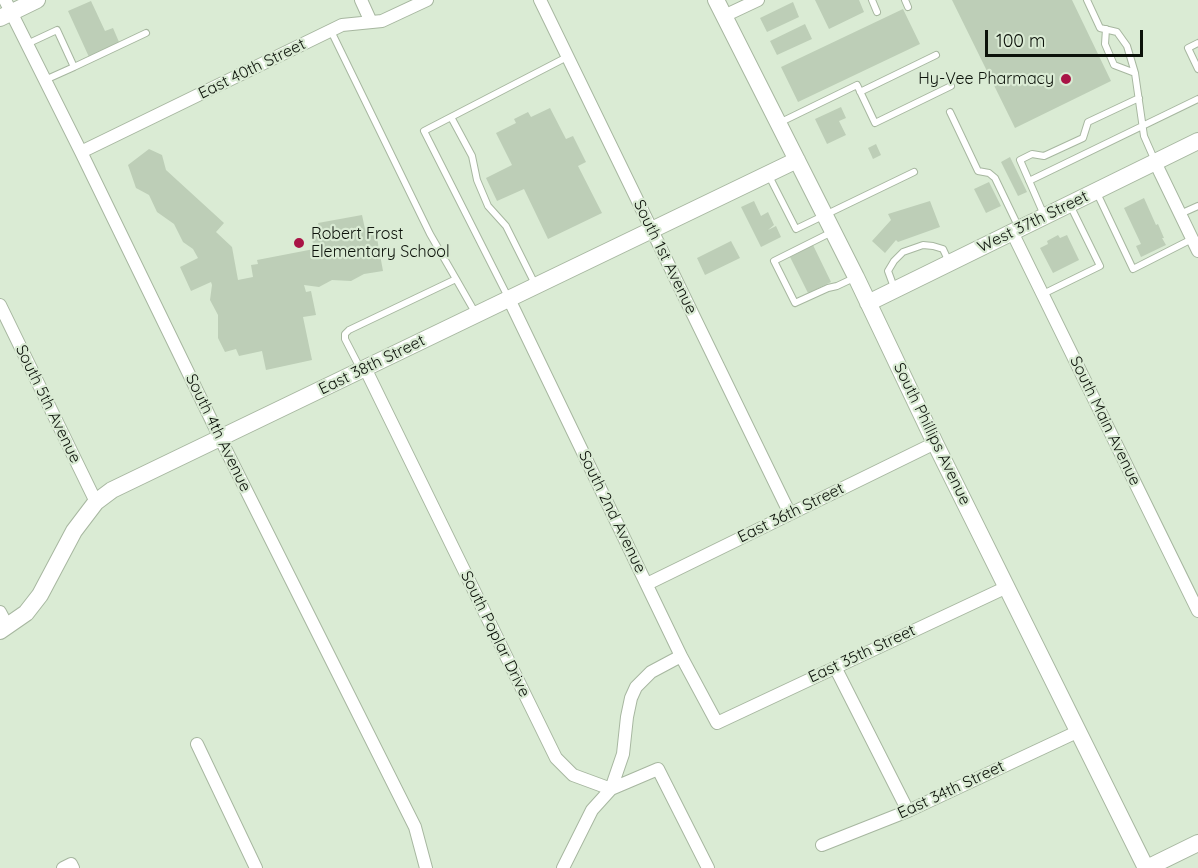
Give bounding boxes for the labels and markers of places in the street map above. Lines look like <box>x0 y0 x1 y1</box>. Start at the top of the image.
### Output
place label: Hy-Vee Pharmacy <box>918 69 1054 89</box>
marker: Hy-Vee Pharmacy <box>1059 72 1073 86</box>
place label: Robert Frost Elementary School <box>311 224 450 262</box>
marker: Robert Frost Elementary School <box>292 236 306 250</box>

